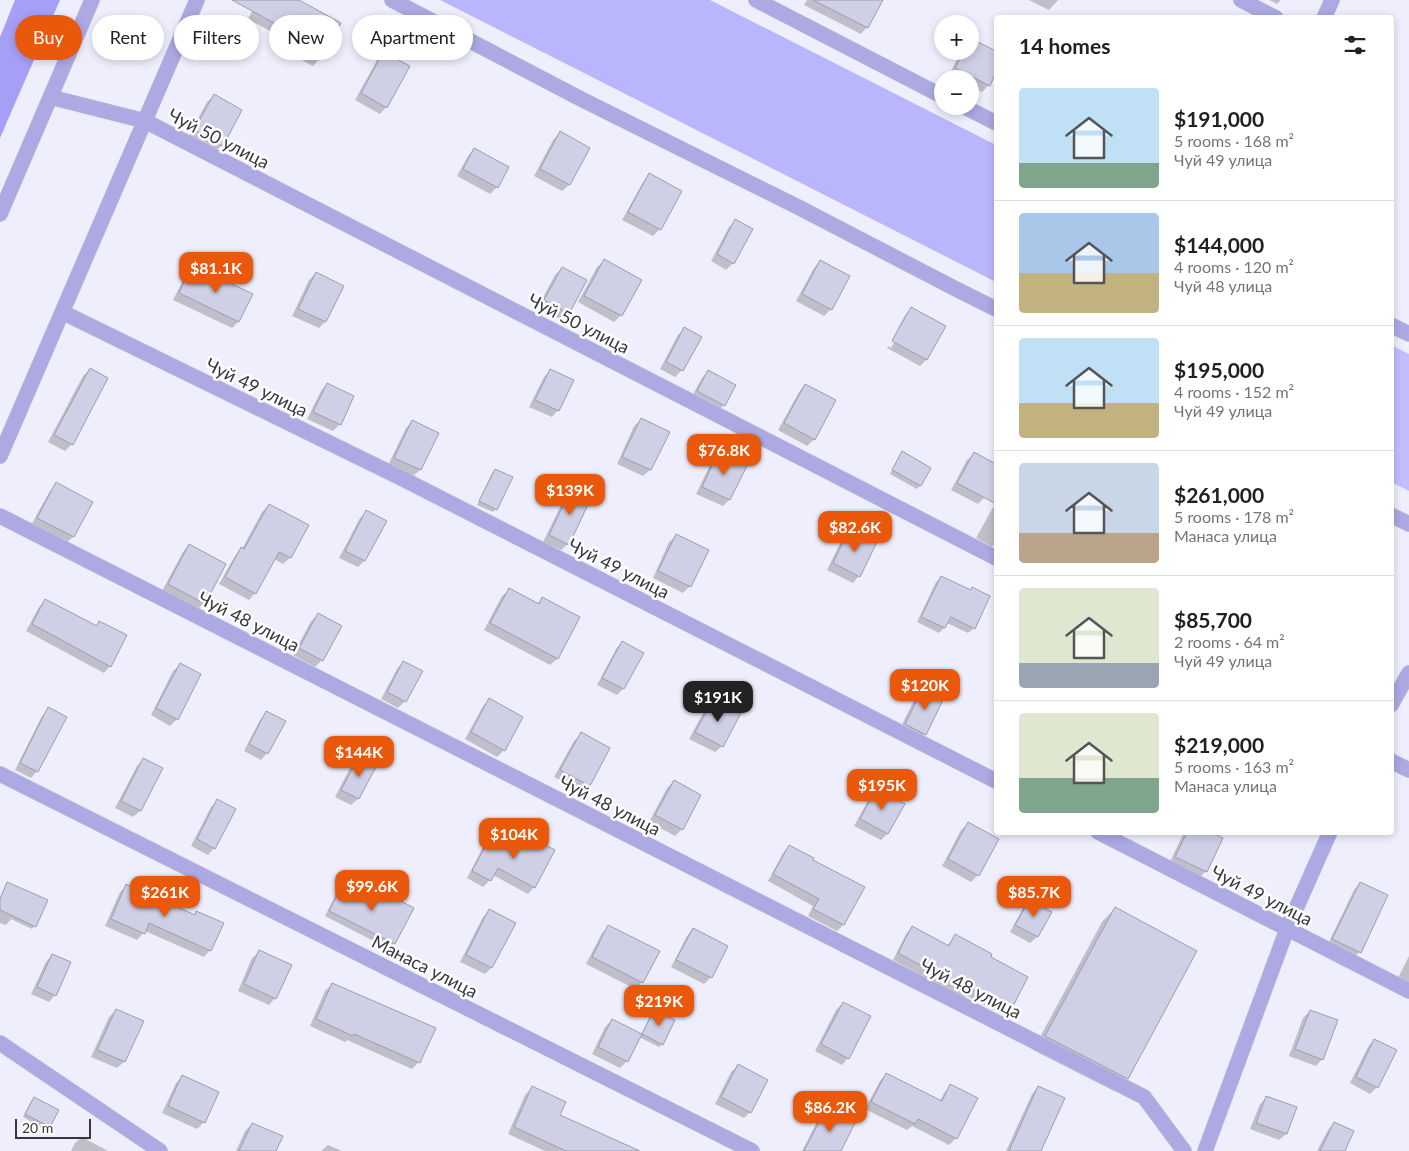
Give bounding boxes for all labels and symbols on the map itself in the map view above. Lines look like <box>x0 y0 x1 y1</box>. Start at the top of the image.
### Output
street label: Чуй 50 улица <box>165 103 273 173</box>
pin: $81.1K <box>175 252 257 294</box>
street label: Чуй 50 улица <box>525 288 633 358</box>
street label: Чуй 49 улица <box>202 353 312 421</box>
pin: $76.8K <box>683 434 765 476</box>
pin: $139K <box>535 474 605 516</box>
pin: $82.6K <box>814 510 896 553</box>
street label: Чуй 49 улица <box>565 533 673 603</box>
street label: Чуй 48 улица <box>195 586 303 656</box>
pin: $120K <box>890 668 960 711</box>
pin: $191K <box>683 680 753 723</box>
pin: $144K <box>324 736 394 778</box>
pin: $195K <box>847 768 917 811</box>
street label: Чуй 48 улица <box>556 770 664 840</box>
pin: $104K <box>479 818 549 860</box>
street label: Чуй 49 улица <box>1208 860 1316 930</box>
pin: $99.6K <box>331 870 413 912</box>
pin: $261K <box>130 876 200 918</box>
pin: $85.7K <box>993 876 1075 918</box>
street label: Манаса улица <box>368 930 482 1002</box>
street label: Чуй 48 улица <box>917 953 1025 1023</box>
pin: $219K <box>624 984 694 1027</box>
pin: $86.2K <box>789 1090 871 1133</box>
scale bar <box>15 1116 91 1139</box>

